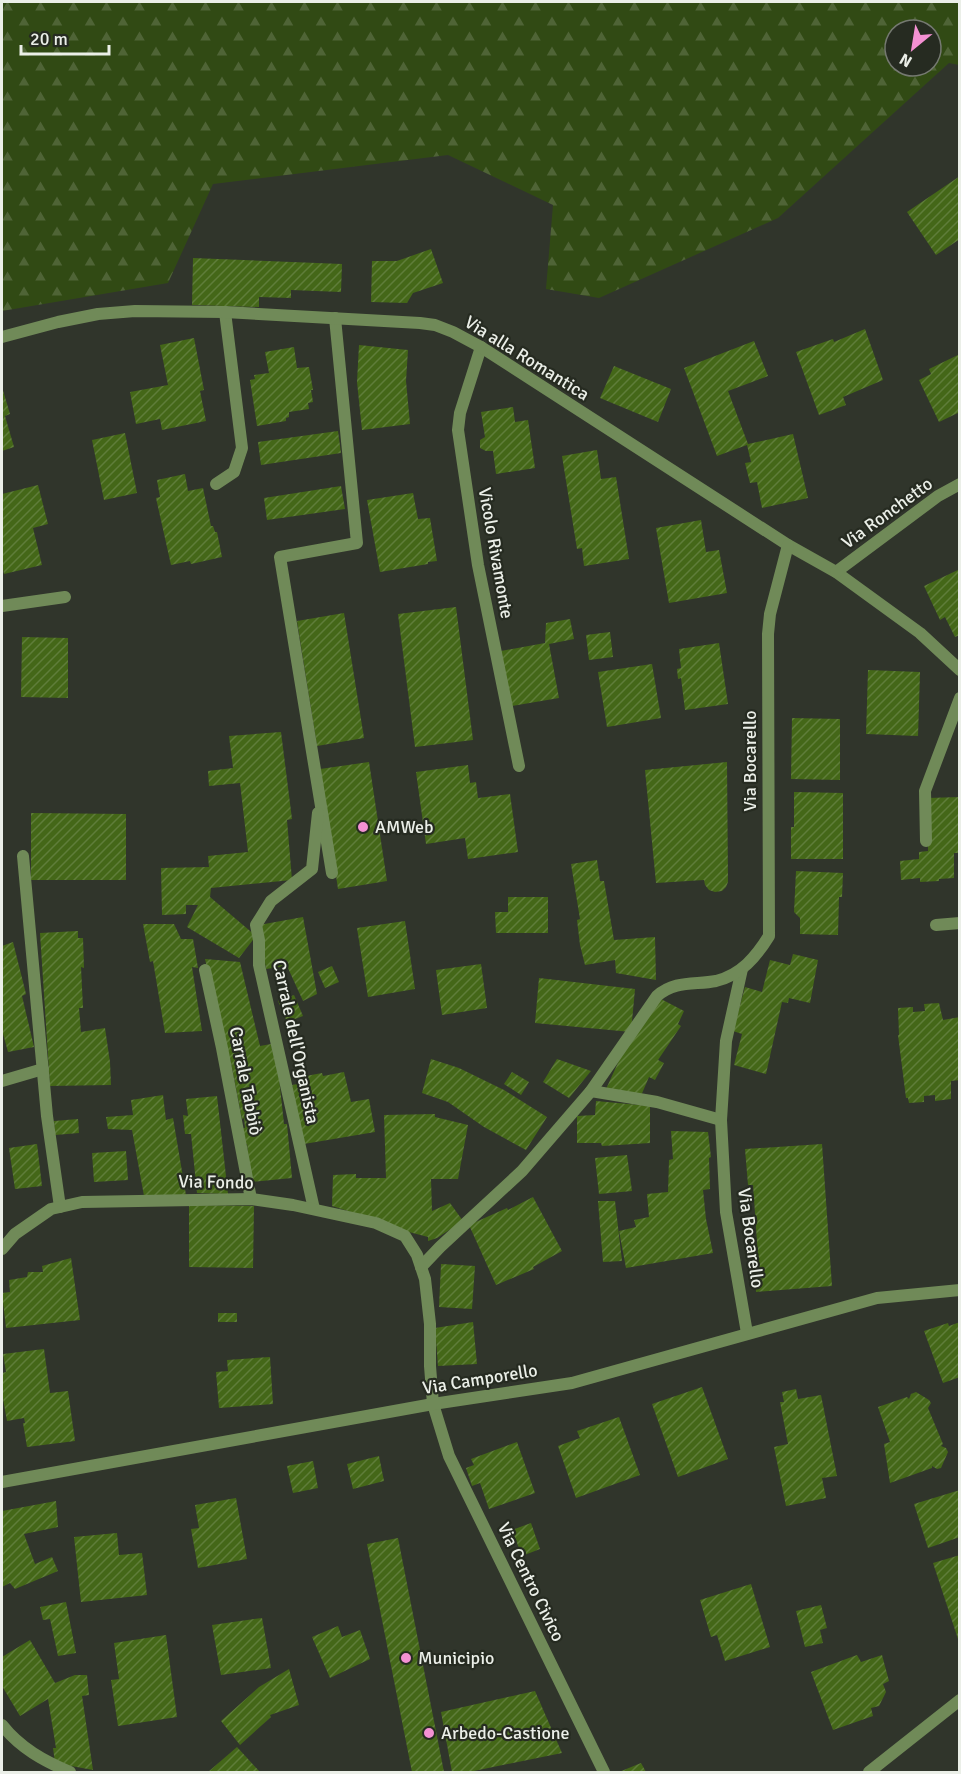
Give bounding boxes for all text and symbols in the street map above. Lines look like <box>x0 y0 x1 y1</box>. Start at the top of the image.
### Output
scale bar <box>21 18 110 56</box>
north arrow <box>883 18 943 78</box>
text: 20 m <box>30 28 68 50</box>
text: N <box>896 49 916 72</box>
street label: Via alla Romantica <box>461 311 593 405</box>
street label: Via Ronchetto <box>837 473 937 553</box>
street label: Vicolo Rivamonte <box>474 486 518 620</box>
street label: Via Bocarello <box>739 710 761 812</box>
place label: AMWeb <box>375 816 434 838</box>
marker: AMWeb <box>356 820 370 834</box>
street label: Carrale dell'Organista <box>268 958 324 1126</box>
street label: Carrale Tabbiò <box>225 1025 267 1137</box>
street label: Via Fondo <box>178 1170 254 1194</box>
street label: Via Bocarello <box>733 1186 769 1290</box>
street label: Via Camporello <box>421 1359 539 1399</box>
street label: Via Centro Civico <box>493 1519 569 1645</box>
place label: Municipio <box>418 1647 494 1669</box>
marker: Municipio <box>399 1651 413 1665</box>
place label: Arbedo-Castione <box>441 1722 570 1744</box>
marker: Arbedo-Castione <box>422 1726 436 1740</box>

